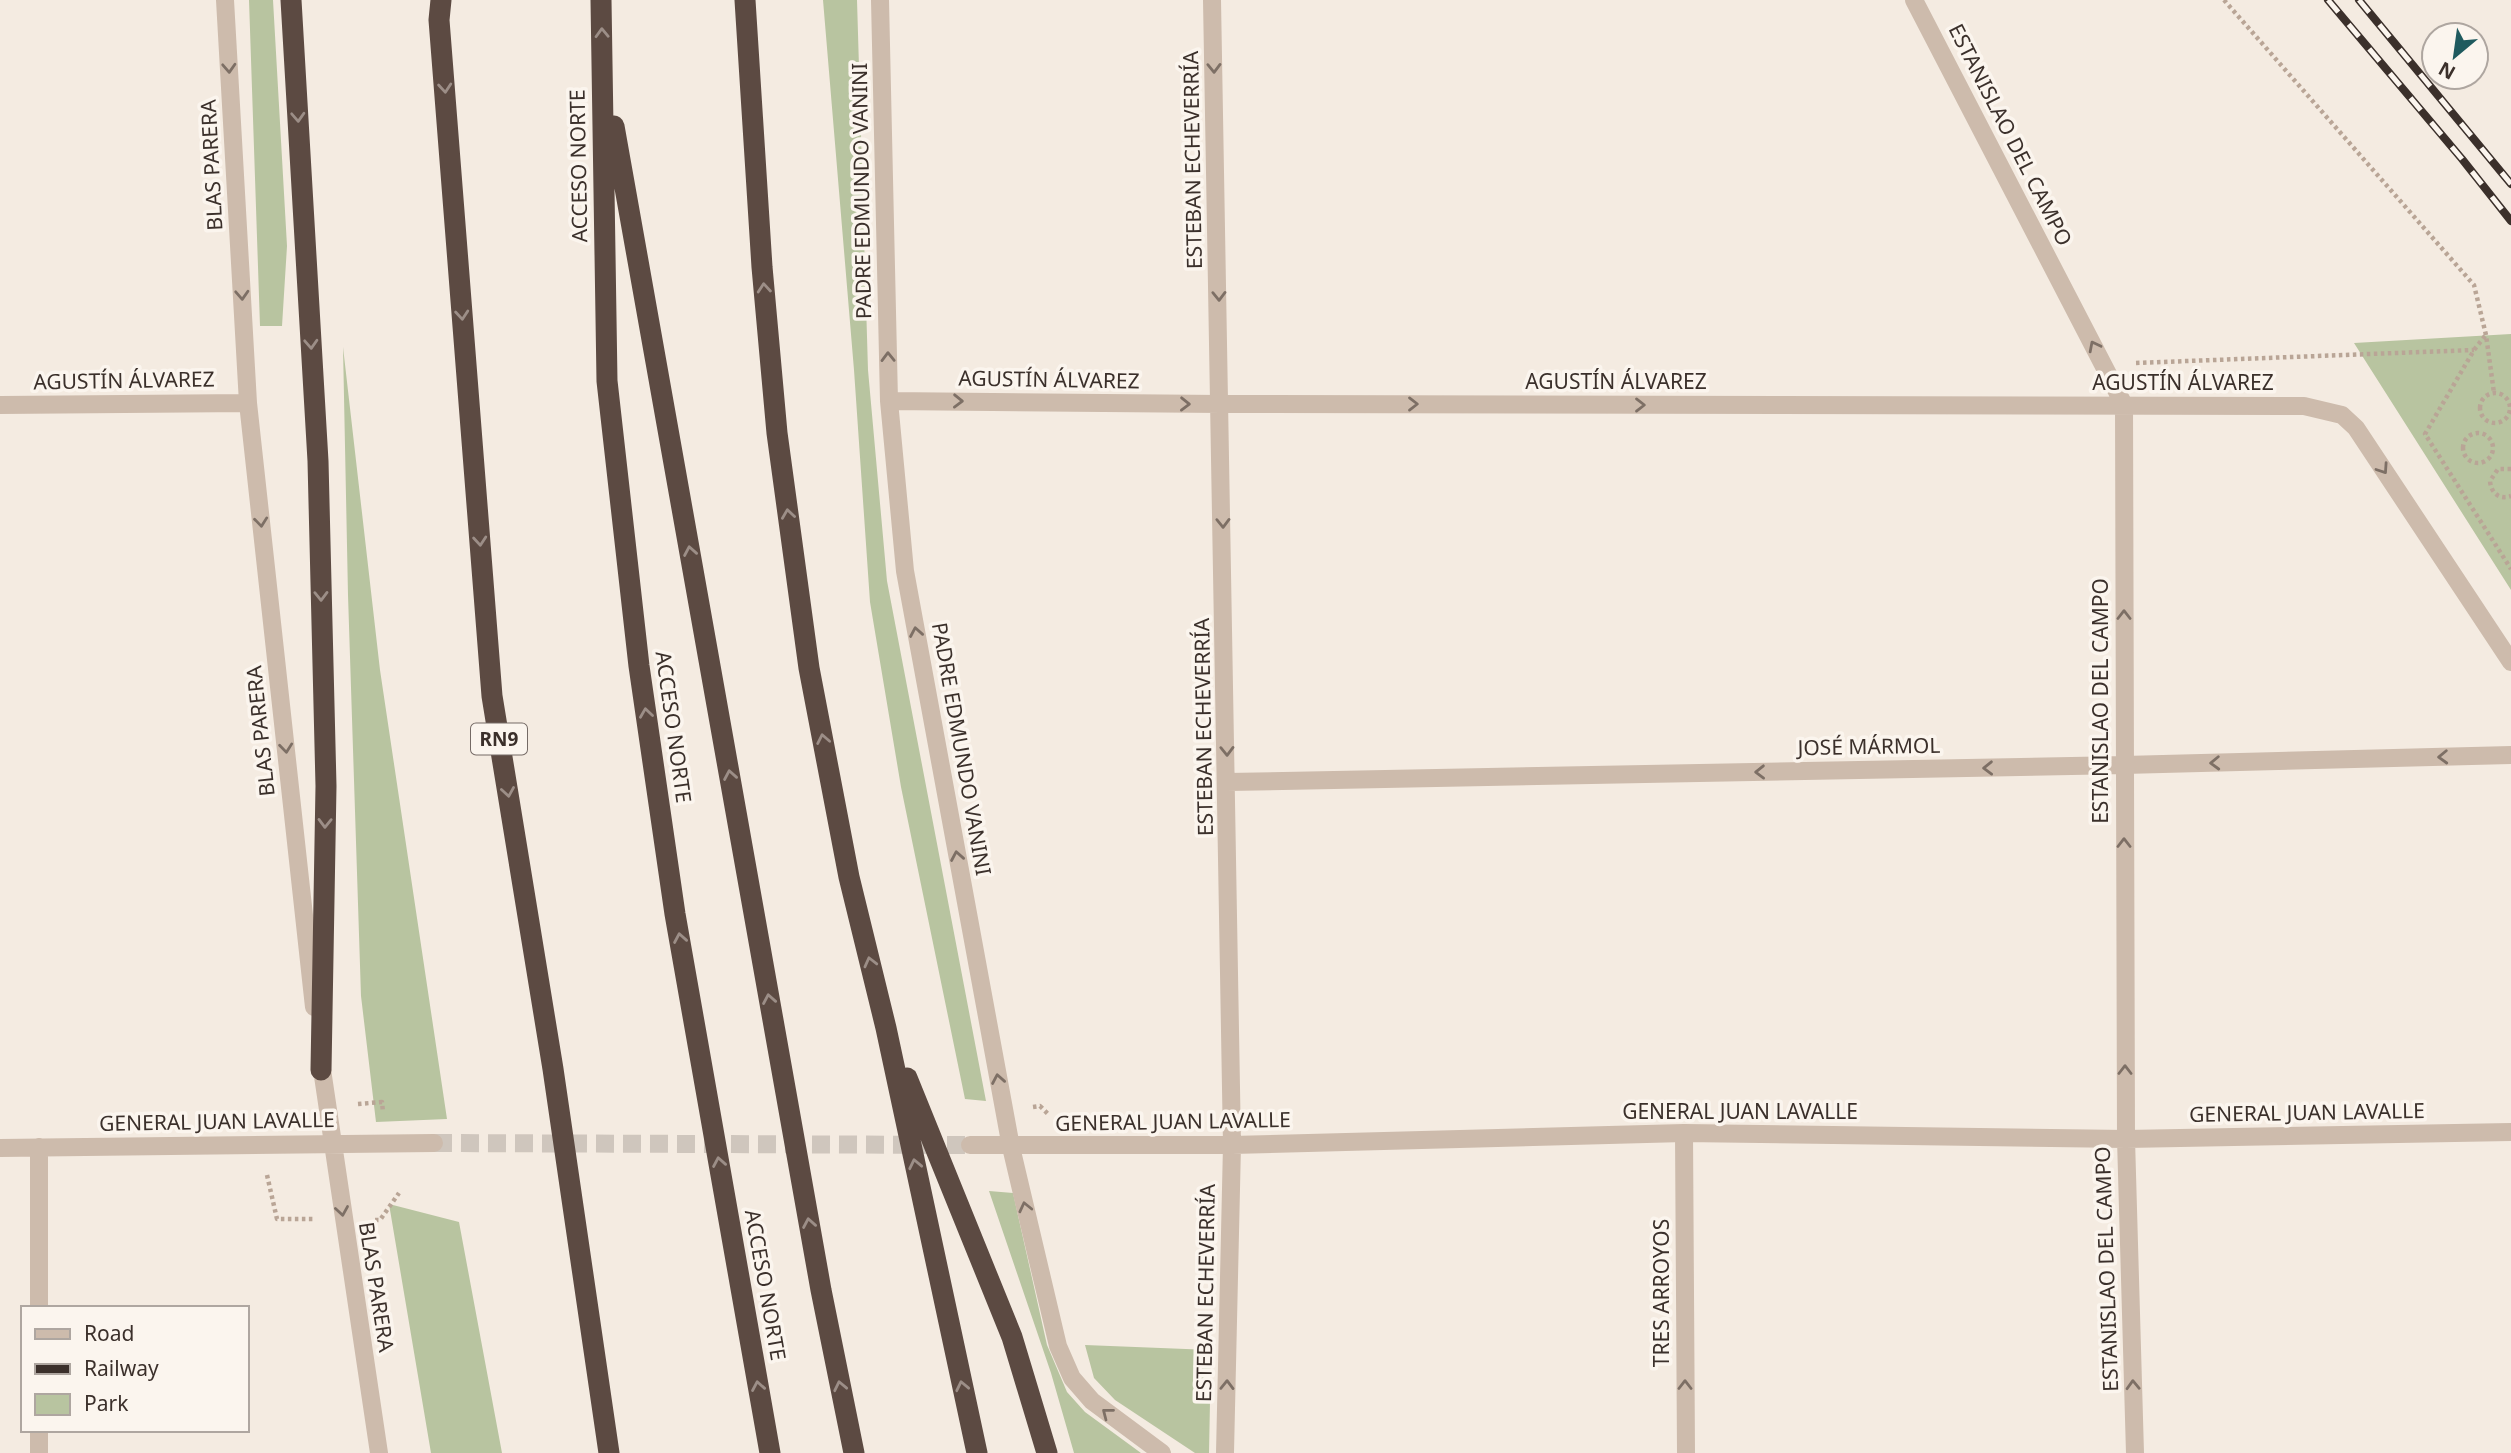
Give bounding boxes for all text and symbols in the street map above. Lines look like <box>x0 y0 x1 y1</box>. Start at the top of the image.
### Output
street label: ESTANISLAO DEL CAMPO <box>1943 19 2079 250</box>
north arrow <box>2420 21 2490 91</box>
one-way arrow <box>594 27 609 38</box>
street label: ESTEBAN ECHEVERRÍA <box>1176 50 1208 269</box>
text: N <box>2434 56 2460 86</box>
one-way arrow <box>221 63 236 74</box>
street label: PADRE EDMUNDO VANINI <box>845 63 877 319</box>
one-way arrow <box>1206 63 1222 74</box>
one-way arrow <box>437 83 452 94</box>
street label: ACCESO NORTE <box>563 89 593 243</box>
street label: BLAS PARERA <box>194 98 228 231</box>
one-way arrow <box>290 112 305 123</box>
one-way arrow <box>756 282 771 294</box>
one-way arrow <box>234 290 249 301</box>
one-way arrow <box>1211 290 1226 301</box>
one-way arrow <box>454 309 469 320</box>
one-way arrow <box>303 339 318 350</box>
one-way arrow <box>2088 341 2102 353</box>
one-way arrow <box>881 351 896 362</box>
street label: AGUSTÍN ÁLVAREZ <box>958 363 1140 395</box>
street label: AGUSTÍN ÁLVAREZ <box>33 364 215 396</box>
street label: AGUSTÍN ÁLVAREZ <box>1525 367 1707 395</box>
street label: AGUSTÍN ÁLVAREZ <box>2092 368 2274 396</box>
one-way arrow <box>952 394 963 409</box>
one-way arrow <box>1180 396 1191 412</box>
one-way arrow <box>1408 396 1418 412</box>
one-way arrow <box>1635 397 1646 413</box>
one-way arrow <box>2375 461 2387 474</box>
one-way arrow <box>781 508 796 520</box>
one-way arrow <box>254 516 269 528</box>
one-way arrow <box>1215 518 1231 529</box>
one-way arrow <box>472 536 487 547</box>
one-way arrow <box>683 545 698 557</box>
street label: ESTANISLAO DEL CAMPO <box>2086 578 2114 824</box>
one-way arrow <box>314 591 329 602</box>
one-way arrow <box>2116 610 2132 620</box>
street label: ESTEBAN ECHEVERRÍA <box>1187 617 1219 836</box>
street label: PADRE EDMUNDO VANINI <box>926 620 998 878</box>
one-way arrow <box>910 626 925 638</box>
street label: ACCESO NORTE <box>649 649 698 805</box>
street label: BLAS PARERA <box>239 664 281 798</box>
one-way arrow <box>639 707 654 719</box>
road number: RN9 <box>471 724 527 754</box>
street label: JOSÉ MÁRMOL <box>1795 731 1941 761</box>
one-way arrow <box>816 733 831 745</box>
one-way arrow <box>278 743 293 754</box>
one-way arrow <box>1219 746 1235 756</box>
one-way arrow <box>2437 749 2448 765</box>
one-way arrow <box>2210 755 2220 771</box>
one-way arrow <box>1982 760 1993 776</box>
one-way arrow <box>1755 764 1765 780</box>
one-way arrow <box>723 769 738 781</box>
one-way arrow <box>500 786 515 798</box>
one-way arrow <box>317 819 333 829</box>
one-way arrow <box>2116 837 2132 848</box>
one-way arrow <box>951 850 966 862</box>
one-way arrow <box>673 932 688 944</box>
one-way arrow <box>864 956 878 968</box>
one-way arrow <box>762 993 777 1005</box>
one-way arrow <box>2117 1065 2133 1075</box>
one-way arrow <box>991 1073 1006 1085</box>
street label: GENERAL JUAN LAVALLE <box>2189 1096 2425 1128</box>
street label: GENERAL JUAN LAVALLE <box>1622 1097 1858 1125</box>
street label: GENERAL JUAN LAVALLE <box>99 1105 335 1137</box>
street label: GENERAL JUAN LAVALLE <box>1055 1105 1291 1137</box>
street label: ESTANISLAO DEL CAMPO <box>2088 1146 2124 1392</box>
one-way arrow <box>712 1156 727 1168</box>
one-way arrow <box>909 1158 924 1170</box>
street label: ESTEBAN ECHEVERRÍA <box>1189 1183 1221 1402</box>
one-way arrow <box>1019 1201 1033 1213</box>
one-way arrow <box>334 1205 349 1217</box>
street label: ACCESO NORTE <box>739 1207 793 1363</box>
one-way arrow <box>802 1217 817 1229</box>
street label: TRES ARROYOS <box>1647 1219 1675 1367</box>
street label: BLAS PARERA <box>353 1220 401 1354</box>
legend <box>21 1306 248 1432</box>
text: Road <box>84 1319 134 1347</box>
text: Railway <box>84 1354 159 1382</box>
one-way arrow <box>1219 1379 1235 1390</box>
one-way arrow <box>1677 1379 1693 1390</box>
one-way arrow <box>2125 1379 2141 1390</box>
one-way arrow <box>751 1380 766 1392</box>
one-way arrow <box>834 1380 849 1392</box>
one-way arrow <box>956 1380 971 1392</box>
text: Park <box>84 1389 129 1417</box>
one-way arrow <box>1102 1408 1115 1421</box>

